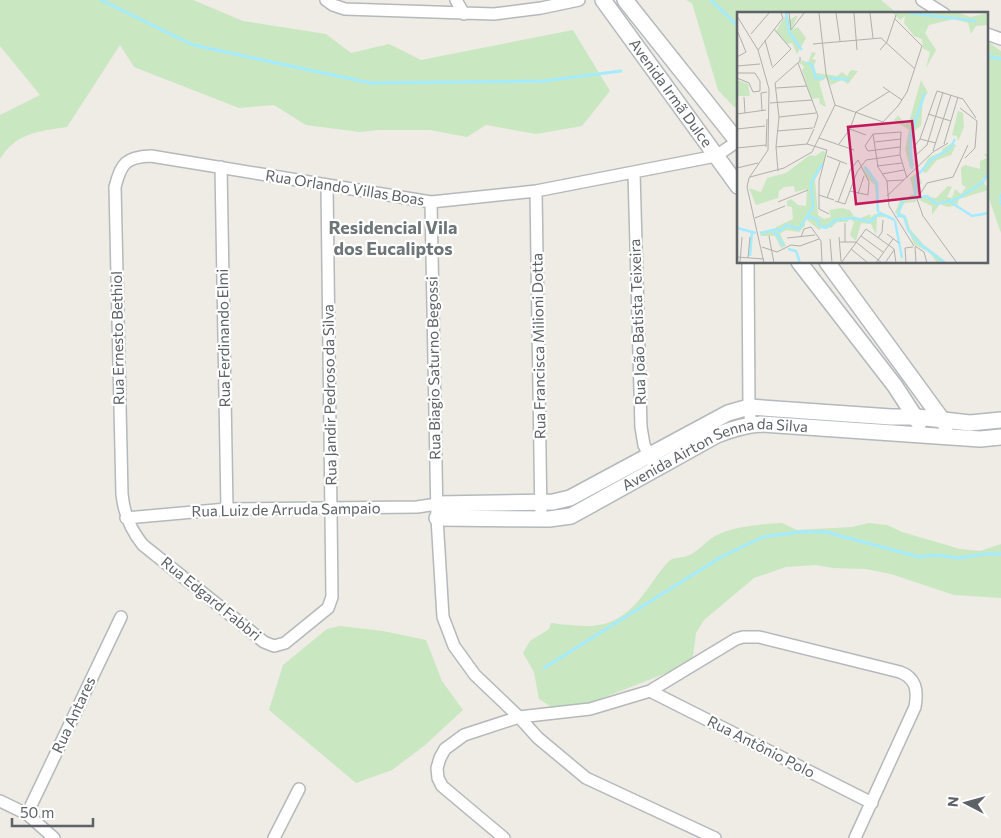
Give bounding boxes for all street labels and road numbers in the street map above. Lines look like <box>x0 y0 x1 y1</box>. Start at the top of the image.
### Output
street label: Avenida Irmã Dulce <box>626 35 717 150</box>
street label: Rua Orlando Villas Boas <box>264 166 426 208</box>
street label: Rua João Batista Teixeira <box>625 239 649 406</box>
street label: Rua Francisca Milioni Dotta <box>527 253 549 439</box>
street label: Rua Ferdinando Elmi <box>213 269 233 408</box>
street label: Rua Ernesto Bethiol <box>107 271 127 405</box>
street label: Rua Biagio Saturno Begossi <box>422 276 444 460</box>
street label: Rua Jandir Pedroso da Silva <box>318 304 340 486</box>
street label: Avenida Airton Senna da Silva <box>619 414 809 494</box>
street label: Rua Luiz de Arruda Sampaio <box>191 498 381 520</box>
street label: Rua Edgard Fabbri <box>158 552 265 644</box>
street label: Rua Antares <box>48 673 99 756</box>
street label: Rua Antônio Polo <box>705 711 818 781</box>

